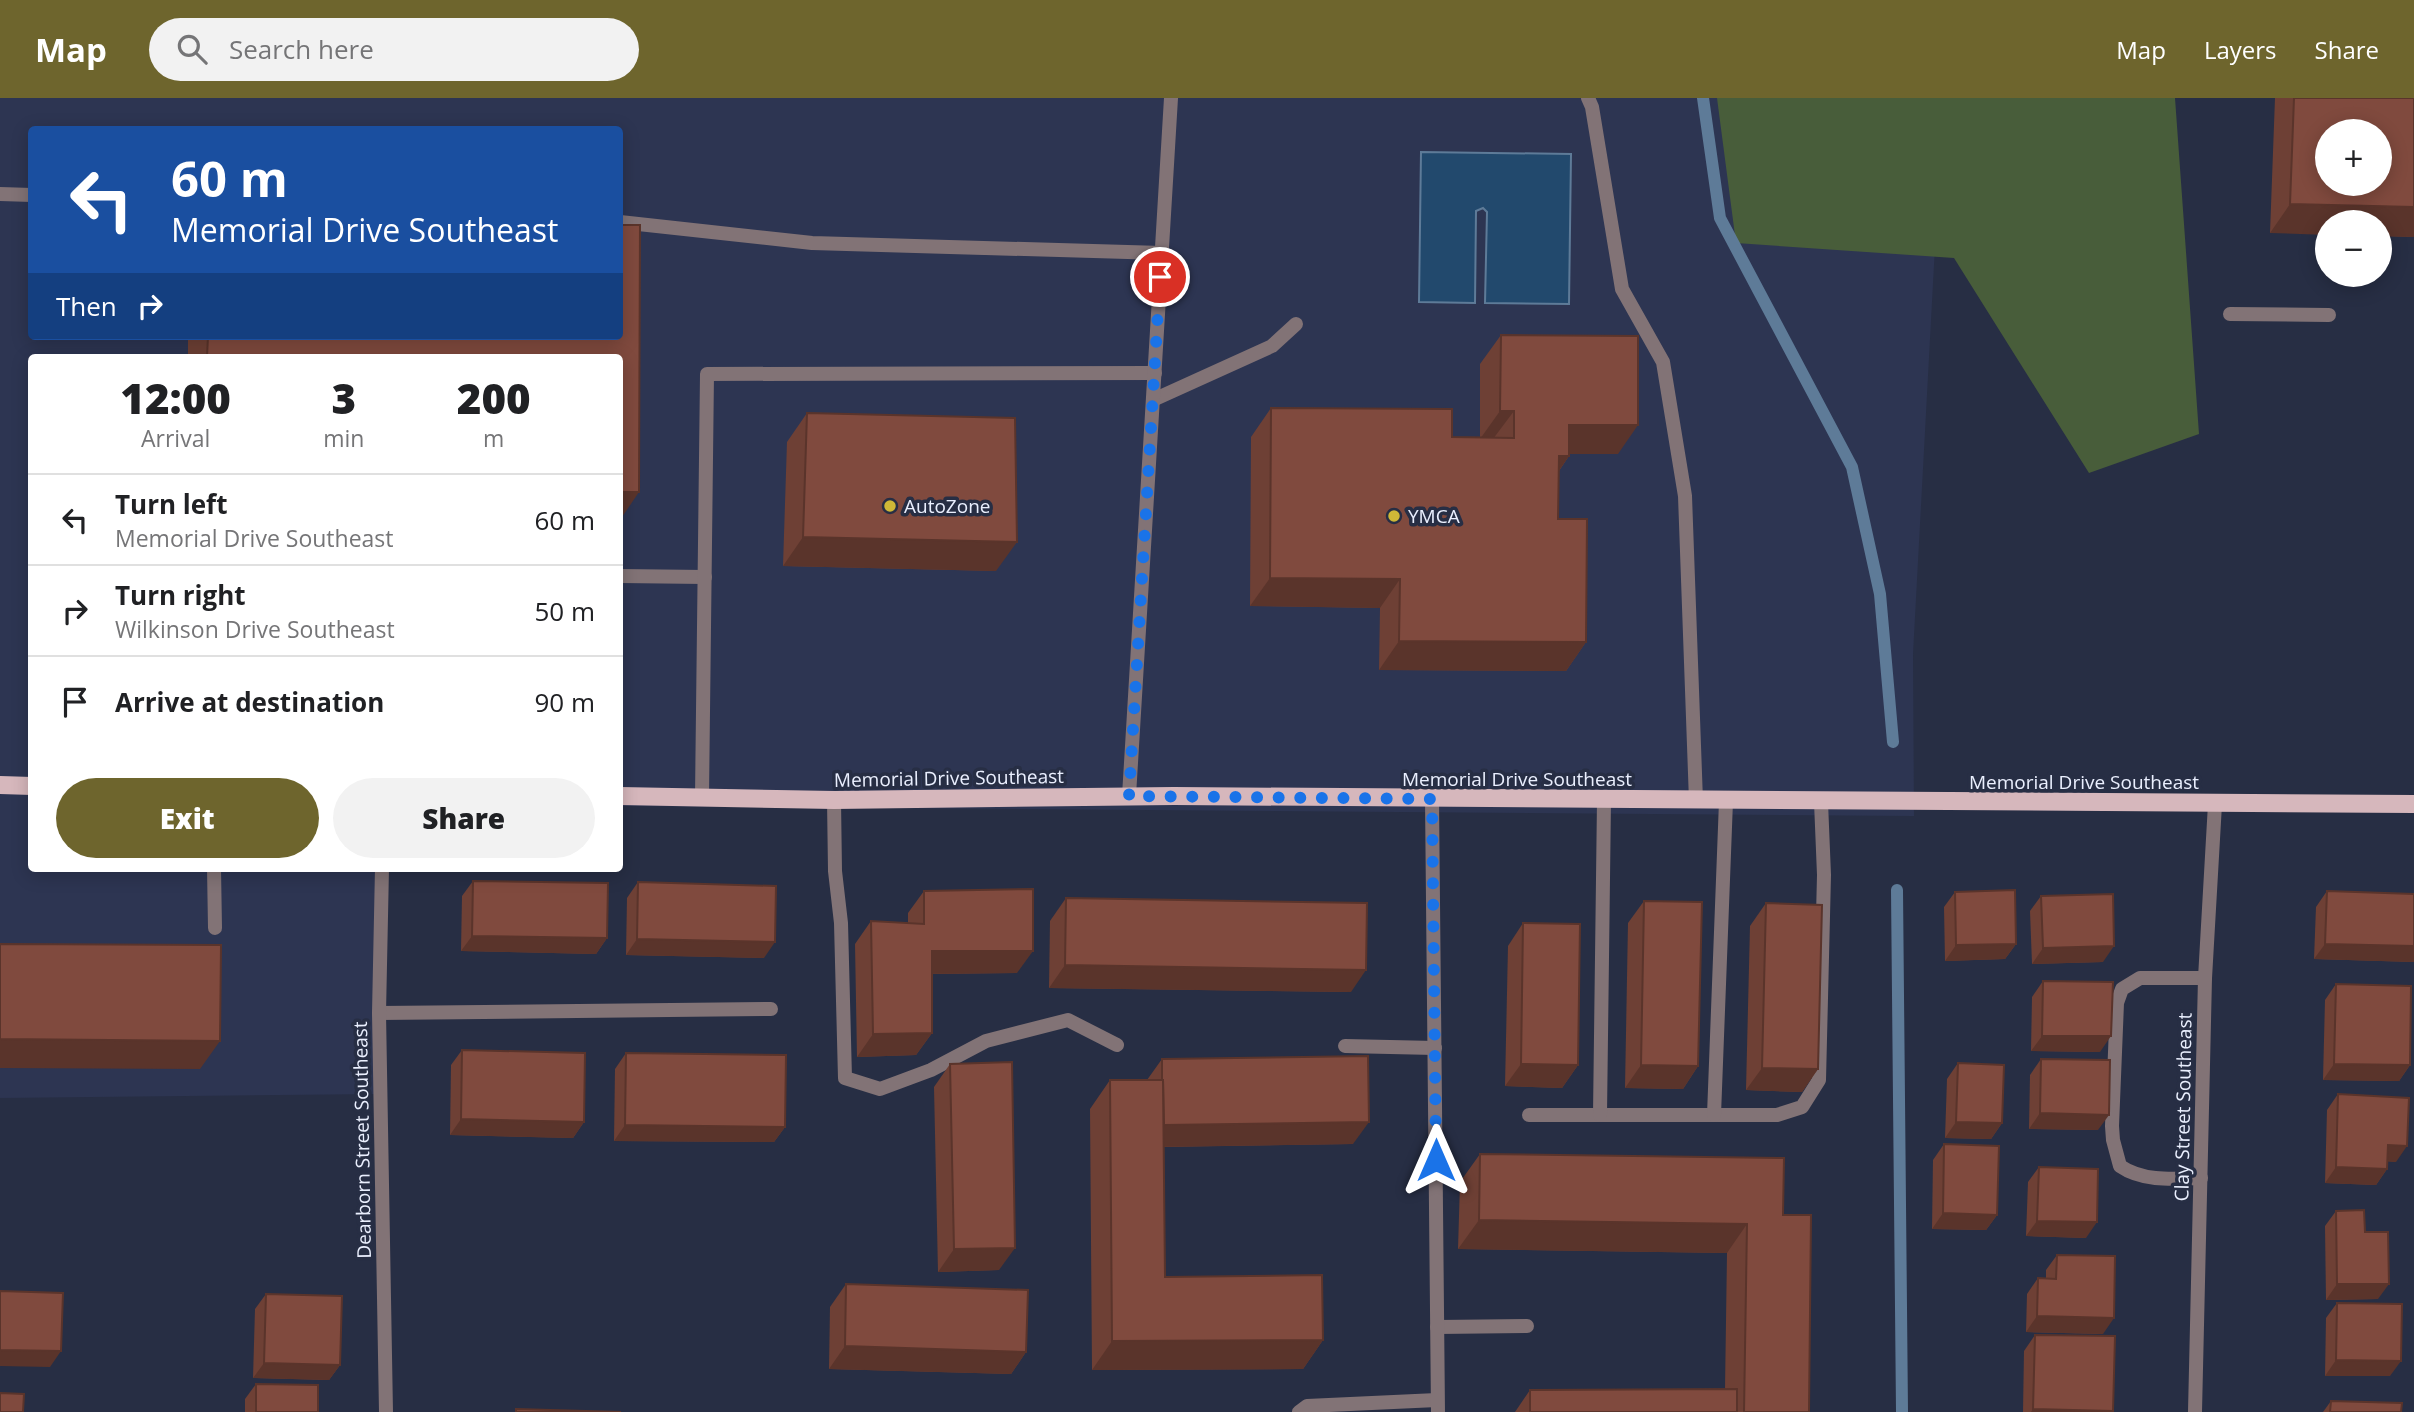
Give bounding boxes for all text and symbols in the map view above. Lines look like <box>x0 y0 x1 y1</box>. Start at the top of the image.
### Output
search box <box>149 18 639 81</box>
text: Map <box>35 27 107 72</box>
icon: search <box>173 30 211 68</box>
text: Search here <box>229 31 374 67</box>
text: Map <box>2116 33 2166 66</box>
text: Layers <box>2204 33 2277 66</box>
text: Share <box>2315 33 2379 66</box>
map controls <box>2315 119 2392 287</box>
button: + <box>2315 119 2392 196</box>
text: 60 m <box>171 145 288 211</box>
icon: left <box>56 154 147 245</box>
text: Memorial Drive Southeast <box>171 208 558 251</box>
button: − <box>2315 210 2392 287</box>
pin <box>1130 247 1190 307</box>
icon: arrive <box>1141 258 1179 296</box>
icon: right <box>131 287 169 325</box>
text: Then <box>56 288 117 324</box>
text: 12:00 <box>120 369 231 426</box>
text: 3 <box>332 369 356 426</box>
text: 200 <box>457 369 531 426</box>
text: Arrival <box>141 422 210 454</box>
text: min <box>323 422 364 454</box>
text: m <box>483 422 504 454</box>
text: Turn left <box>115 486 227 522</box>
place label: AutoZone <box>904 493 991 519</box>
marker: AutoZone <box>882 498 898 514</box>
icon: left <box>56 501 94 539</box>
text: 60 m <box>534 502 595 538</box>
place label: YMCA <box>1408 503 1460 529</box>
marker: YMCA <box>1386 508 1402 524</box>
text: Memorial Drive Southeast <box>115 522 393 554</box>
text: Turn right <box>115 577 246 613</box>
icon: right <box>56 592 94 630</box>
text: 50 m <box>534 593 595 629</box>
text: Wilkinson Drive Southeast <box>115 613 395 645</box>
icon: arrive <box>56 683 94 721</box>
text: Arrive at destination <box>115 684 384 720</box>
text: 90 m <box>534 684 595 720</box>
street label: Memorial Drive Southeast <box>834 763 1064 793</box>
street label: Memorial Drive Southeast <box>1402 766 1632 792</box>
street label: Memorial Drive Southeast <box>1969 769 2199 795</box>
button: Exit <box>56 778 319 858</box>
button: Share <box>333 778 595 858</box>
street label: Clay Street Southeast <box>2168 1012 2198 1202</box>
street label: Dearborn Street Southeast <box>347 1021 377 1259</box>
position arrow <box>1399 1123 1473 1197</box>

